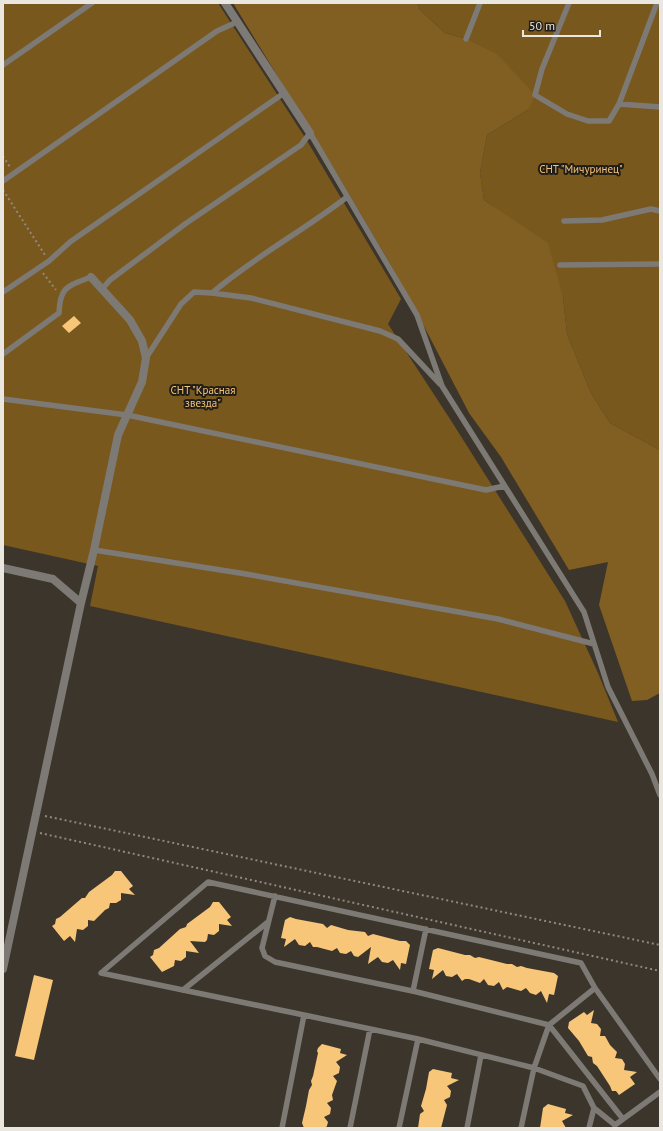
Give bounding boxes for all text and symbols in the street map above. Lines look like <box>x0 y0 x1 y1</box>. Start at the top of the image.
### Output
scale bar <box>523 12 600 38</box>
text: 50 m <box>529 18 555 33</box>
park label: СНТ "Мичуринец" <box>539 162 623 176</box>
park label: СНТ "Красная звезда" <box>171 383 235 410</box>

